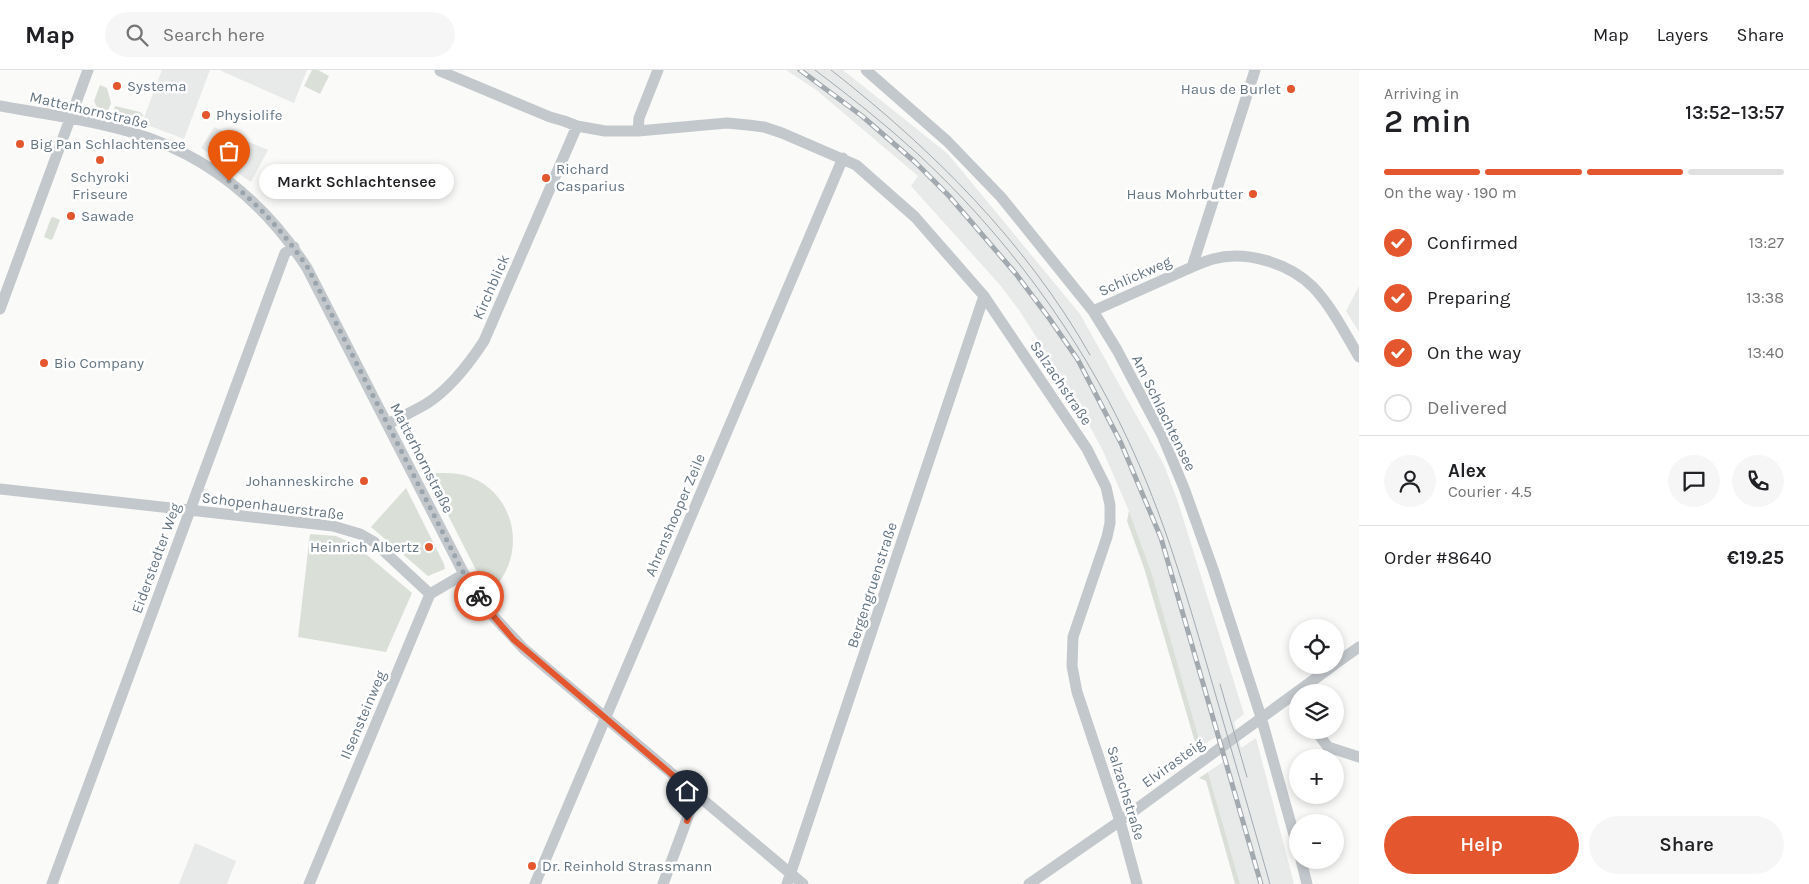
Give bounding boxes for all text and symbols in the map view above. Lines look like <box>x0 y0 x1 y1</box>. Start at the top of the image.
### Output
search box <box>105 12 455 57</box>
text: Map <box>25 21 75 49</box>
icon: search <box>123 21 151 49</box>
text: Search here <box>163 24 265 46</box>
text: Map <box>1593 24 1629 46</box>
text: Layers <box>1657 24 1709 46</box>
text: Share <box>1737 24 1784 46</box>
place label: Systema <box>127 77 187 95</box>
marker: Systema <box>111 80 123 92</box>
place label: Haus de Burlet <box>1181 80 1281 98</box>
marker: Haus de Burlet <box>1285 83 1297 95</box>
text: Arriving in <box>1384 84 1459 103</box>
street label: Matterhornstraße <box>28 88 150 132</box>
text: 13:52–13:57 <box>1685 102 1784 124</box>
text: 2 min <box>1384 103 1471 140</box>
place label: Physiolife <box>216 106 282 124</box>
marker: Physiolife <box>200 109 212 121</box>
pin <box>208 130 250 181</box>
place label: Big Pan Schlachtensee <box>30 135 186 153</box>
icon: bag <box>215 137 243 165</box>
marker: Big Pan Schlachtensee <box>14 138 26 150</box>
marker: Schyroki Friseure <box>94 154 106 166</box>
place label: Richard Casparius <box>556 160 625 195</box>
callout: Markt Schlachtensee <box>259 164 454 198</box>
place label: Schyroki Friseure <box>70 168 130 203</box>
text: Markt Schlachtensee <box>277 172 436 191</box>
marker: Richard Casparius <box>540 172 552 184</box>
text: On the way · 190 m <box>1384 183 1517 202</box>
place label: Haus Mohrbutter <box>1126 185 1244 203</box>
marker: Haus Mohrbutter <box>1247 188 1259 200</box>
place label: Sawade <box>81 207 134 225</box>
marker: Sawade <box>65 210 77 222</box>
icon: check <box>1384 229 1412 257</box>
text: Confirmed <box>1427 232 1518 254</box>
text: 13:27 <box>1749 233 1784 252</box>
street label: Kirchblick <box>469 252 513 322</box>
street label: Schlickweg <box>1096 252 1175 300</box>
icon: check <box>1384 284 1412 312</box>
text: Preparing <box>1427 287 1510 309</box>
text: 13:38 <box>1746 288 1784 307</box>
street label: Salzachstraße <box>1026 337 1096 429</box>
icon: check <box>1384 339 1412 367</box>
text: On the way <box>1427 342 1521 364</box>
text: 13:40 <box>1747 343 1784 362</box>
street label: Am Schlachtensee <box>1128 352 1200 474</box>
place label: Bio Company <box>54 354 144 372</box>
marker: Bio Company <box>38 357 50 369</box>
text: Delivered <box>1427 397 1507 419</box>
street label: Matterhornstraße <box>386 400 458 516</box>
street label: Ahrenshooper Zeile <box>641 451 709 579</box>
button: person <box>1384 455 1436 507</box>
button: chat <box>1668 455 1720 507</box>
button: phone <box>1732 455 1784 507</box>
text: Alex <box>1448 460 1486 482</box>
place label: Johanneskirche <box>246 472 354 490</box>
marker: Johanneskirche <box>358 475 370 487</box>
text: Courier · 4.5 <box>1448 482 1532 501</box>
street label: Schopenhauerstraße <box>201 488 345 524</box>
street label: Eiderstedter Weg <box>128 500 185 616</box>
street label: Bergengruenstraße <box>843 520 901 650</box>
place label: Heinrich Albertz <box>310 538 419 556</box>
marker: Heinrich Albertz <box>423 541 435 553</box>
text: Order #8640 <box>1384 547 1492 569</box>
text: €19.25 <box>1727 547 1784 569</box>
courier <box>454 571 504 621</box>
icon: bike <box>465 582 493 610</box>
map controls <box>1289 619 1344 869</box>
button: locate <box>1289 619 1344 674</box>
street label: Ilsensteinweg <box>336 667 390 762</box>
button: layers <box>1289 684 1344 739</box>
street label: Elvirasteig <box>1138 734 1208 792</box>
street label: Salzachstraße <box>1103 744 1149 842</box>
button: + <box>1289 749 1344 804</box>
pin <box>666 770 708 821</box>
icon: home <box>673 777 701 805</box>
button: − <box>1289 814 1344 869</box>
button: Help <box>1384 816 1579 874</box>
button: Share <box>1589 816 1784 874</box>
place label: Dr. Reinhold Strassmann <box>542 857 712 875</box>
marker: Dr. Reinhold Strassmann <box>526 860 538 872</box>

